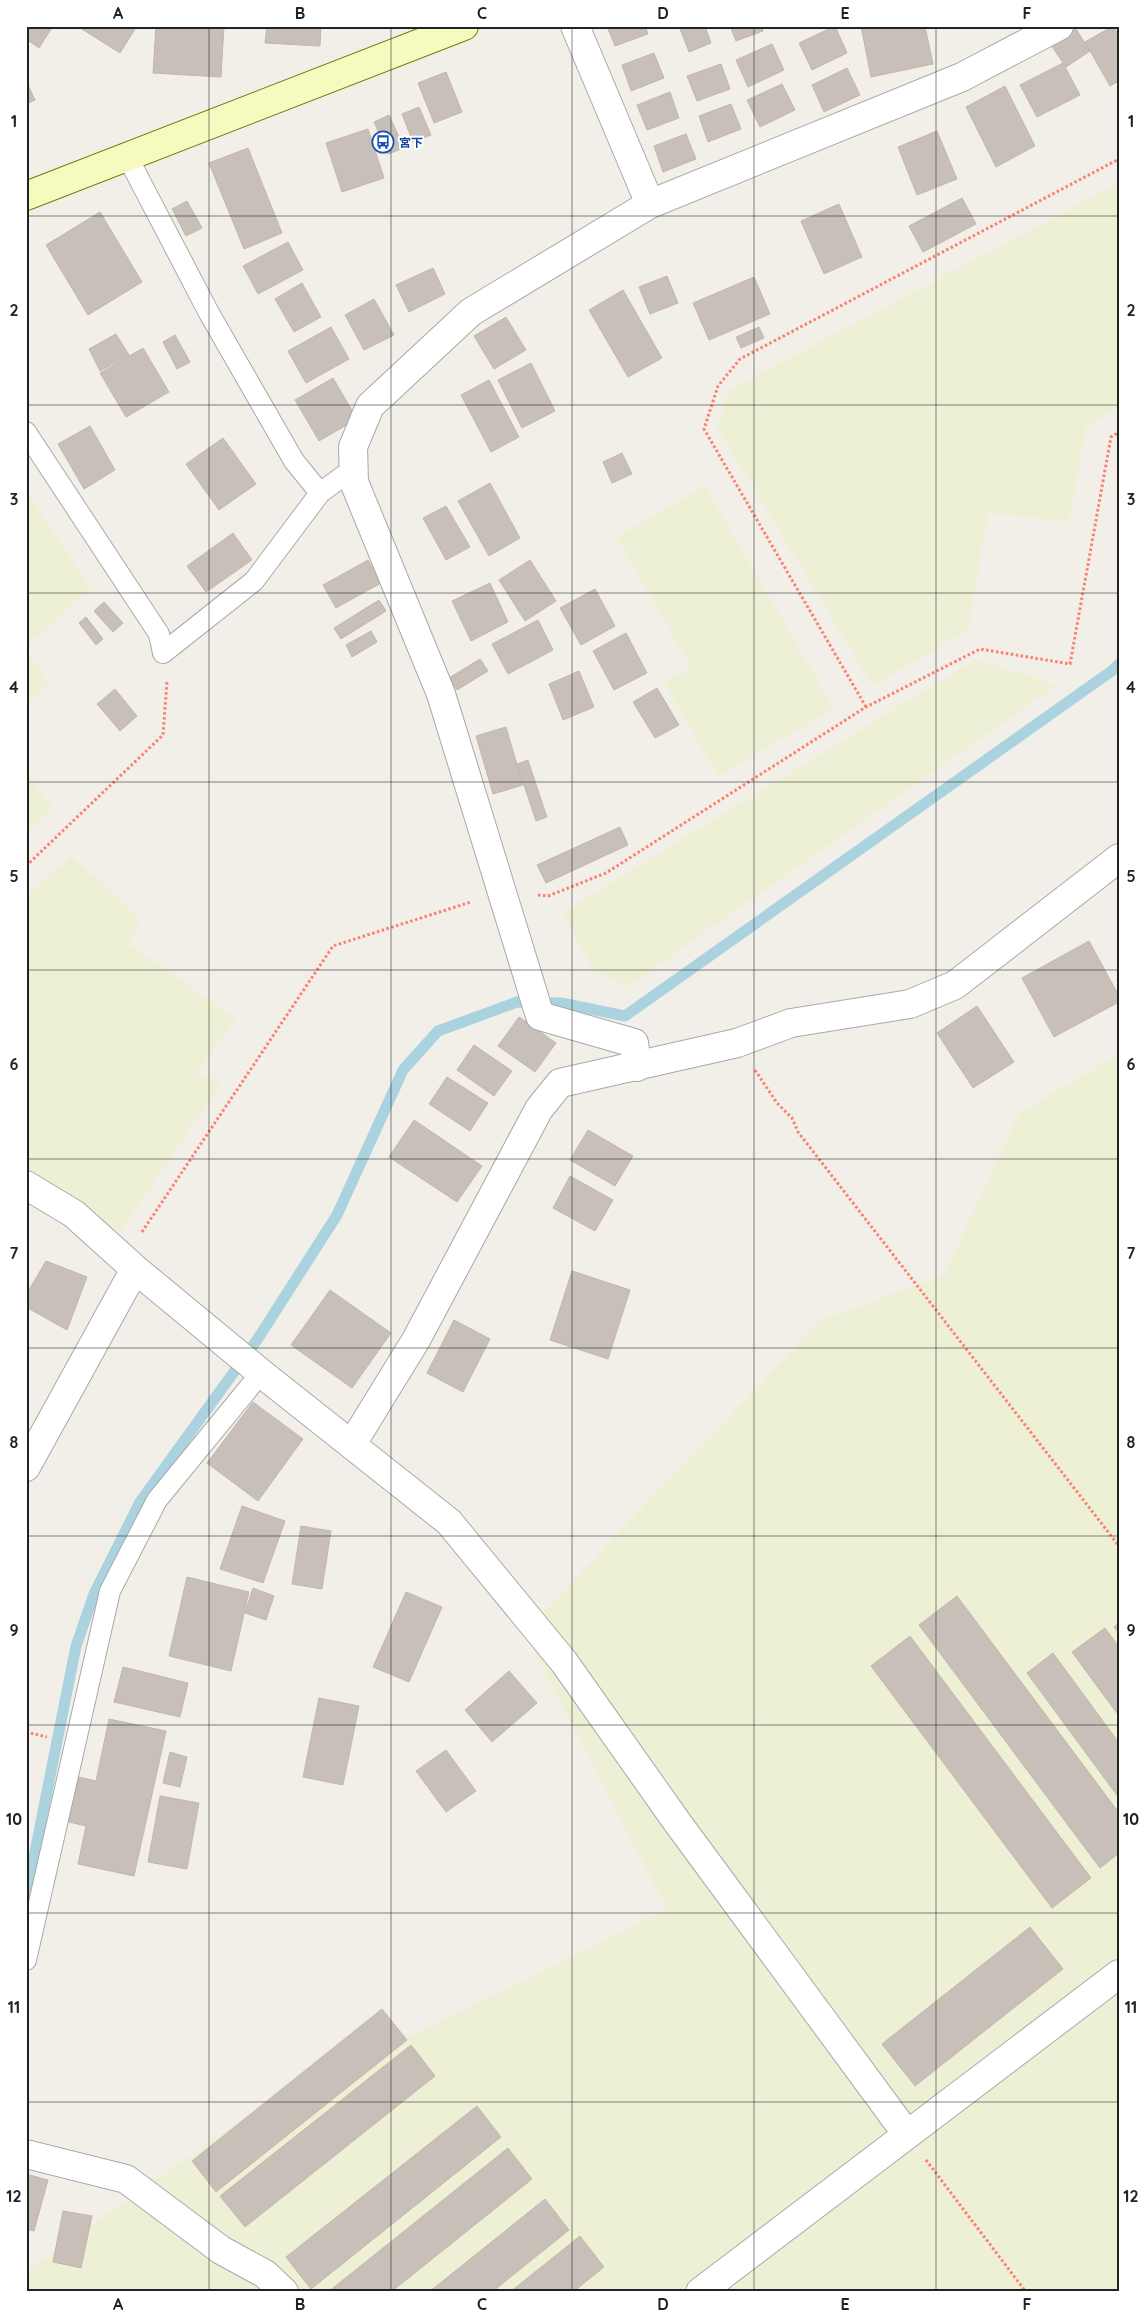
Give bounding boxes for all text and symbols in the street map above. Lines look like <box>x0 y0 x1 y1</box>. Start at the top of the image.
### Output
text: A <box>113 3 124 23</box>
text: B <box>295 3 305 23</box>
text: C <box>477 3 487 23</box>
text: D <box>657 3 669 23</box>
text: E <box>840 3 850 23</box>
text: F <box>1023 3 1032 23</box>
text: 1 <box>11 111 17 131</box>
text: 1 <box>1128 111 1134 131</box>
bus stop icon: 宮下 <box>371 130 395 154</box>
place label: 宮下 <box>399 135 423 150</box>
text: 2 <box>9 300 19 320</box>
text: 2 <box>1126 300 1136 320</box>
text: 3 <box>10 489 18 509</box>
text: 3 <box>1127 489 1135 509</box>
text: 4 <box>9 677 19 697</box>
text: 4 <box>1126 677 1136 697</box>
text: 5 <box>9 866 19 886</box>
text: 5 <box>1126 866 1136 886</box>
text: 6 <box>10 1054 19 1074</box>
text: 6 <box>1127 1054 1136 1074</box>
text: 7 <box>10 1243 19 1263</box>
text: 7 <box>1127 1243 1136 1263</box>
text: 8 <box>10 1432 19 1452</box>
text: 8 <box>1127 1432 1136 1452</box>
text: 9 <box>9 1620 19 1640</box>
text: 9 <box>1126 1620 1136 1640</box>
text: 10 <box>6 1809 22 1829</box>
text: 10 <box>1123 1809 1139 1829</box>
text: 11 <box>8 1997 20 2017</box>
text: 11 <box>1125 1997 1137 2017</box>
text: 12 <box>6 2186 22 2206</box>
text: 12 <box>1123 2186 1139 2206</box>
text: A <box>113 2294 124 2314</box>
text: B <box>295 2294 305 2314</box>
text: C <box>477 2294 487 2314</box>
text: D <box>657 2294 669 2314</box>
text: E <box>840 2294 850 2314</box>
text: F <box>1023 2294 1032 2314</box>

